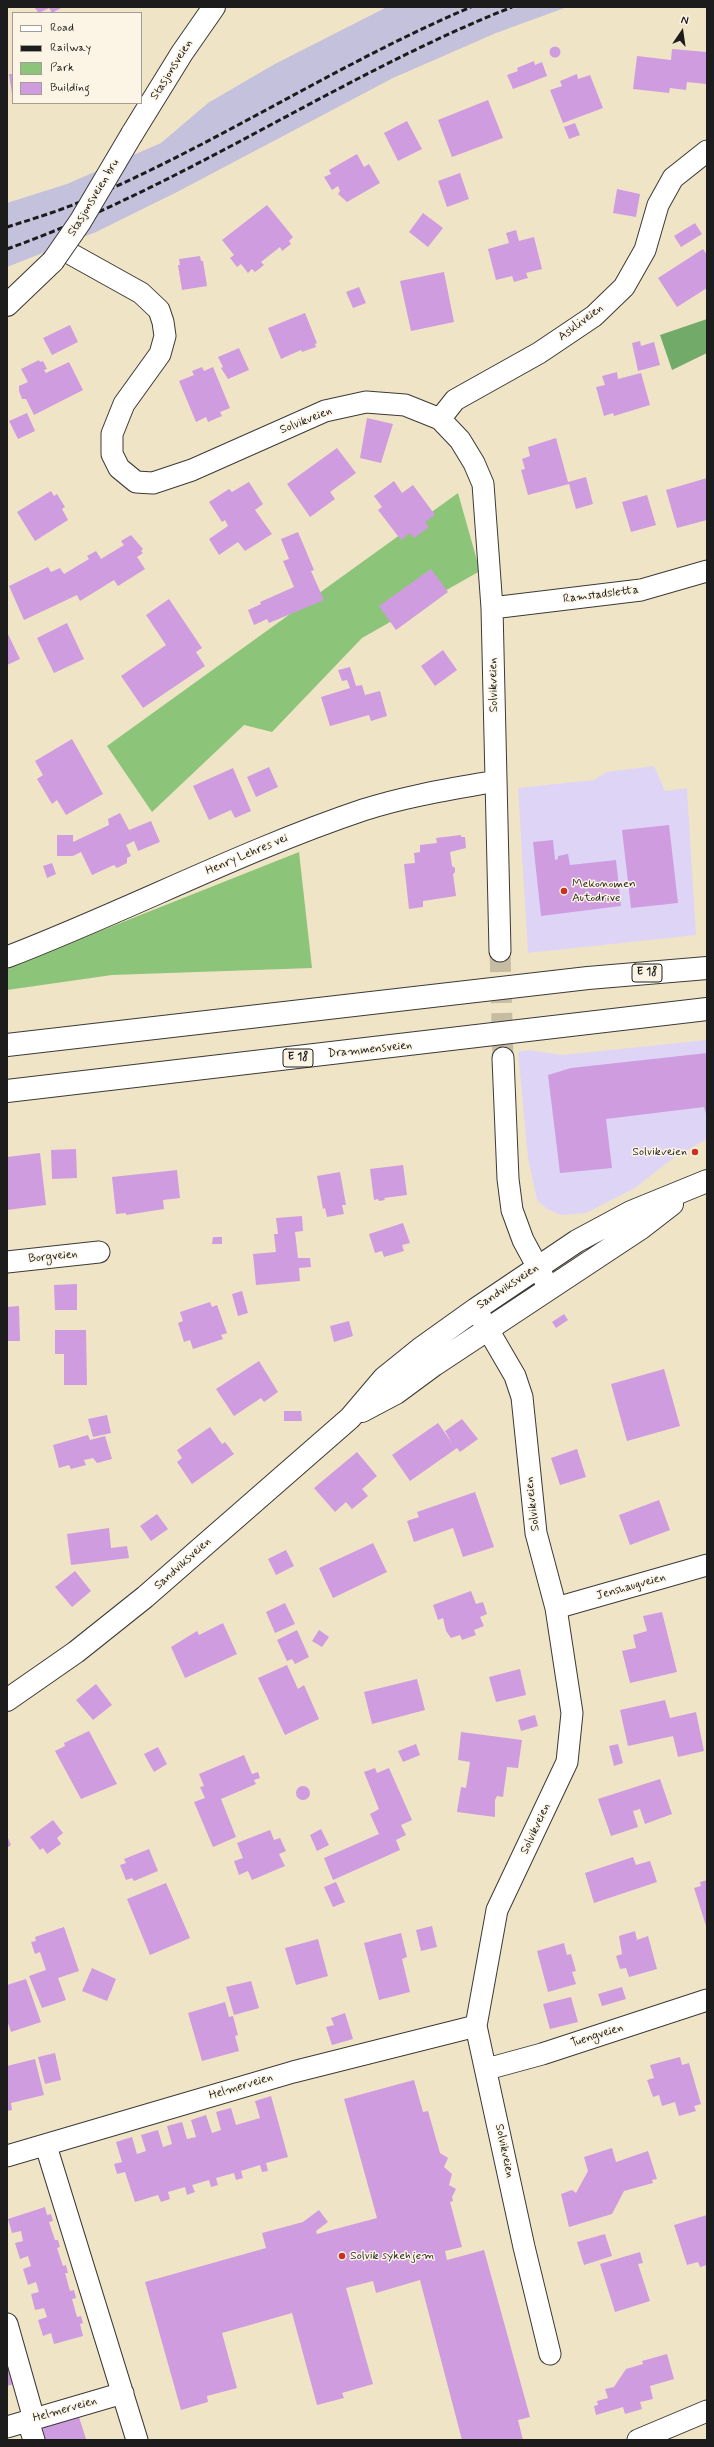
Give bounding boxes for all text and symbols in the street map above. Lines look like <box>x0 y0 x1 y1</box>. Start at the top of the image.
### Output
legend <box>12 12 142 104</box>
north arrow <box>662 12 702 52</box>
text: N <box>680 13 690 28</box>
text: Road <box>50 20 74 36</box>
street label: Stasjonsveien <box>148 37 196 103</box>
text: Railway <box>50 40 91 56</box>
text: Park <box>50 60 74 76</box>
text: Building <box>50 80 90 96</box>
street label: Stasjonsveien bru <box>65 157 123 239</box>
street label: Askliveien <box>556 301 606 345</box>
street label: Solvikveien <box>278 404 334 438</box>
street label: Ramstadsletta <box>562 583 640 607</box>
street label: Solvikveien <box>486 658 502 712</box>
street label: Henry Lehres vei <box>204 831 290 879</box>
place label: Mekonomen Autodrive <box>572 877 636 905</box>
marker: Mekonomen Autodrive <box>559 886 569 896</box>
road number: E 18 <box>632 964 662 982</box>
street label: Drammensveien <box>327 1038 413 1062</box>
road number: E 18 <box>283 1049 313 1067</box>
place label: Solvikveien <box>632 1145 687 1159</box>
marker: Solvikveien <box>690 1147 700 1157</box>
street label: Borgveien <box>28 1247 78 1267</box>
street label: Sandviksveien <box>474 1261 542 1313</box>
street label: Solvikveien <box>523 1476 543 1532</box>
street label: Sandviksveien <box>152 1535 214 1593</box>
street label: Jenshaugveien <box>595 1570 667 1604</box>
street label: Solvikveien <box>518 1801 554 1857</box>
street label: Tuengveien <box>569 2021 625 2051</box>
street label: Helmerveien <box>207 2070 275 2104</box>
street label: Solvikveien <box>491 2123 517 2179</box>
place label: Solvik sykehjem <box>350 2249 434 2263</box>
marker: Solvik sykehjem <box>337 2251 347 2261</box>
street label: Helmerveien <box>31 2394 99 2426</box>

